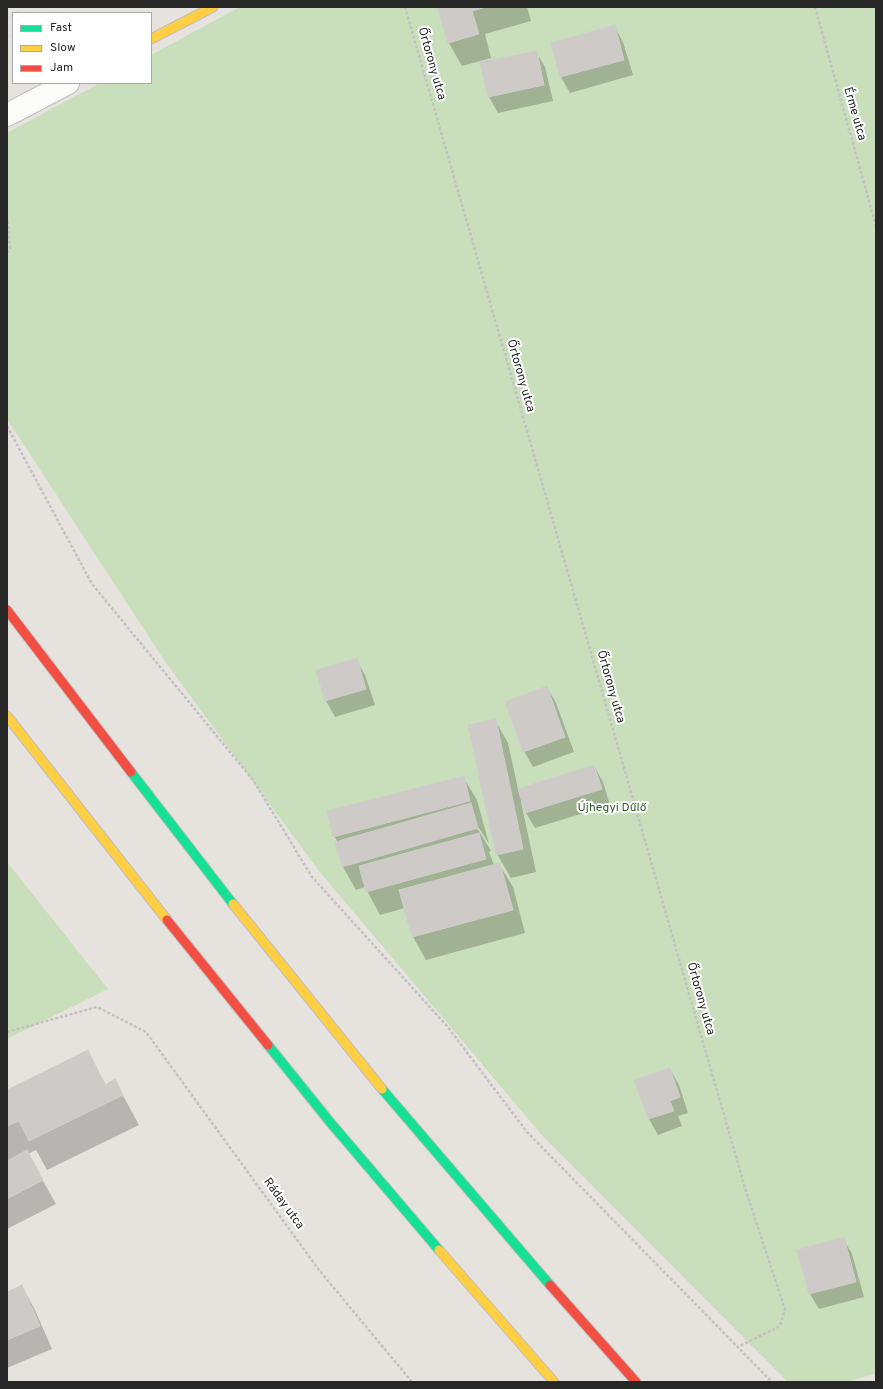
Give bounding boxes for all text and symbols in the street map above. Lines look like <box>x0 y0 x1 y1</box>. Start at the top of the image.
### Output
legend <box>12 12 152 84</box>
text: Fast <box>50 20 72 36</box>
street label: Őrtorony utca <box>414 26 448 102</box>
text: Slow <box>50 40 76 56</box>
text: Jam <box>50 60 73 76</box>
street label: Érme utca <box>840 86 868 142</box>
street label: Őrtorony utca <box>503 338 537 414</box>
street label: Őrtorony utca <box>593 649 627 725</box>
park label: Újhegyi Dűlő <box>578 802 646 816</box>
street label: Őrtorony utca <box>683 961 717 1037</box>
street label: Ráday utca <box>260 1176 306 1232</box>

